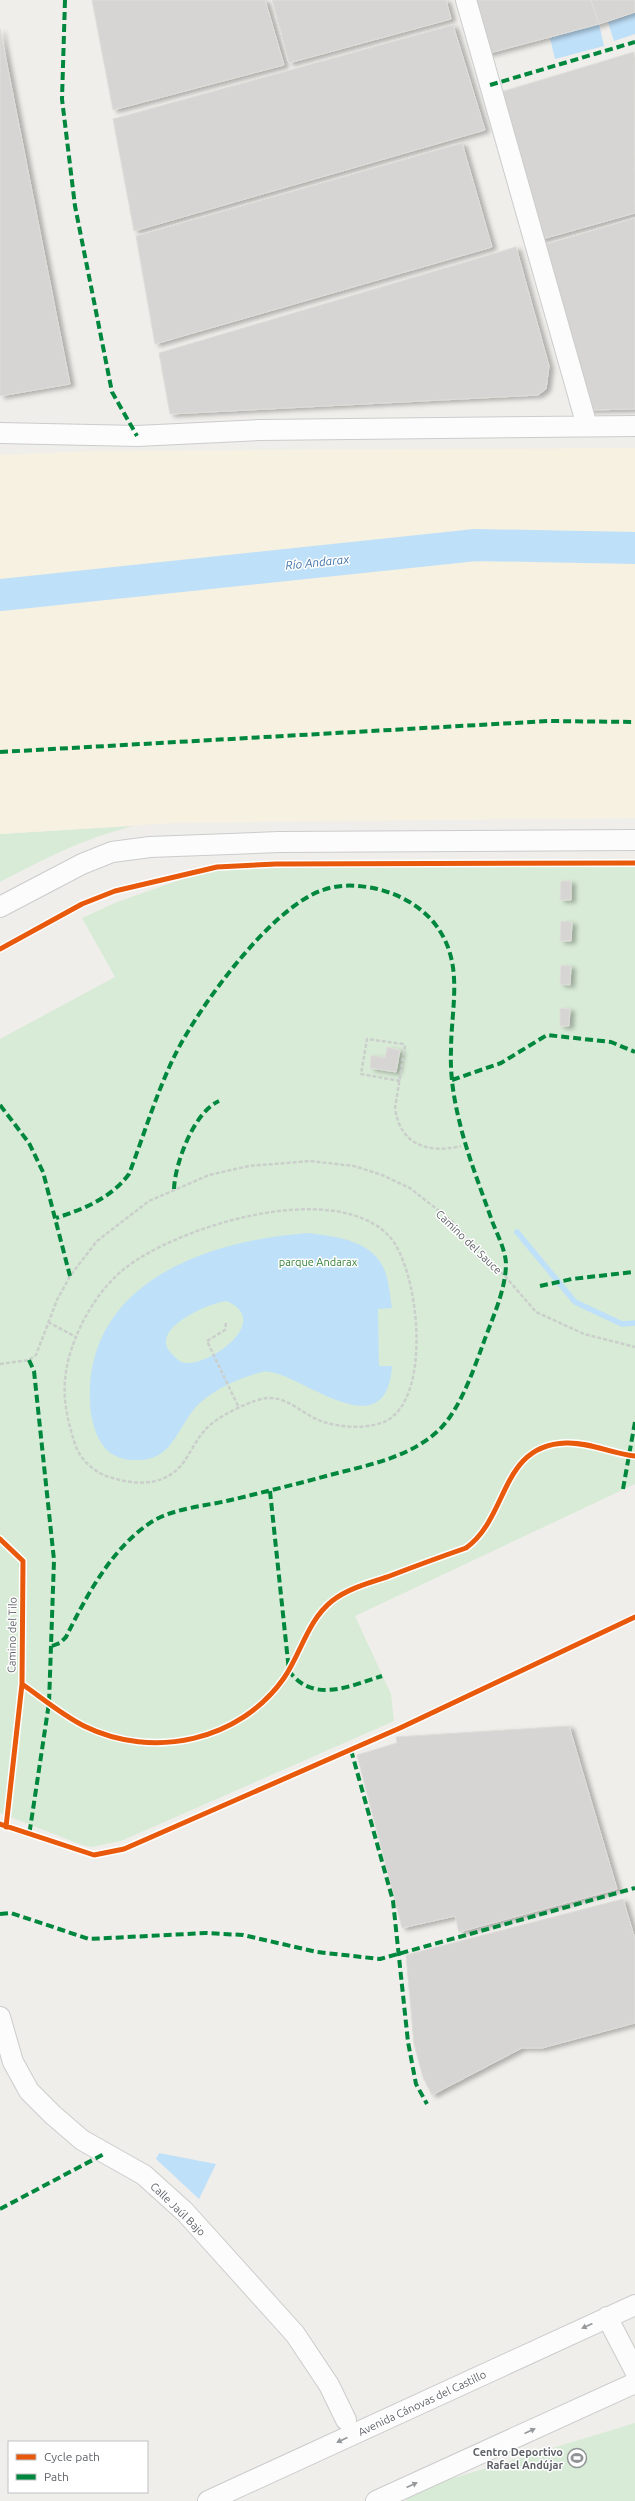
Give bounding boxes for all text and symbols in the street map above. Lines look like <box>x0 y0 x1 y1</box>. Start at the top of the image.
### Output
water label: Río Andarax <box>284 552 350 572</box>
street label: Camino del Sauce <box>434 1208 504 1276</box>
park label: parque Andarax <box>279 1256 358 1268</box>
street label: Camino del Tilo <box>5 1597 19 1673</box>
street label: Calle Jaúl Bajo <box>148 2180 208 2238</box>
one-way arrow <box>581 2323 592 2329</box>
street label: Avenida Cánovas del Castillo <box>356 2368 488 2438</box>
one-way arrow <box>525 2428 536 2434</box>
one-way arrow <box>336 2437 347 2443</box>
legend <box>8 2441 148 2493</box>
place label: Centro Deportivo Rafael Andújar <box>473 2446 563 2471</box>
sports icon: Centro Deportivo Rafael Andújar <box>566 2447 588 2469</box>
text: Cycle path <box>44 2450 100 2463</box>
text: Path <box>44 2470 69 2483</box>
one-way arrow <box>406 2482 417 2488</box>

